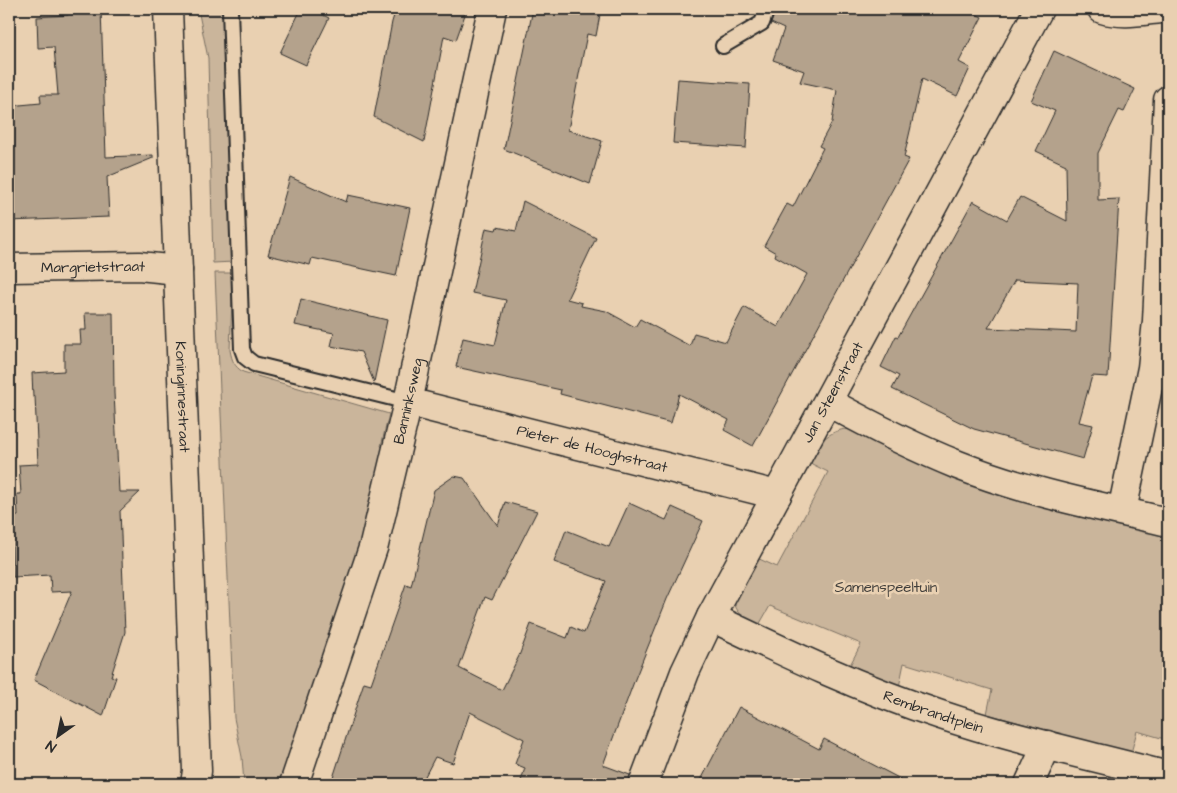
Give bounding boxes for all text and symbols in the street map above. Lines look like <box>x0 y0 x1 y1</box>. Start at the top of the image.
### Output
street label: Margrietstraat <box>41 256 146 279</box>
street label: Jan Steenstraat <box>797 338 869 447</box>
street label: Koninginnestraat <box>170 341 195 453</box>
street label: Banninksweg <box>388 356 429 446</box>
street label: Pieter de Hooghstraat <box>515 420 670 478</box>
park label: Samenspeeltuin <box>835 577 938 598</box>
street label: Rembrandtplein <box>880 685 986 739</box>
north arrow <box>32 710 82 760</box>
text: N <box>42 735 61 757</box>

